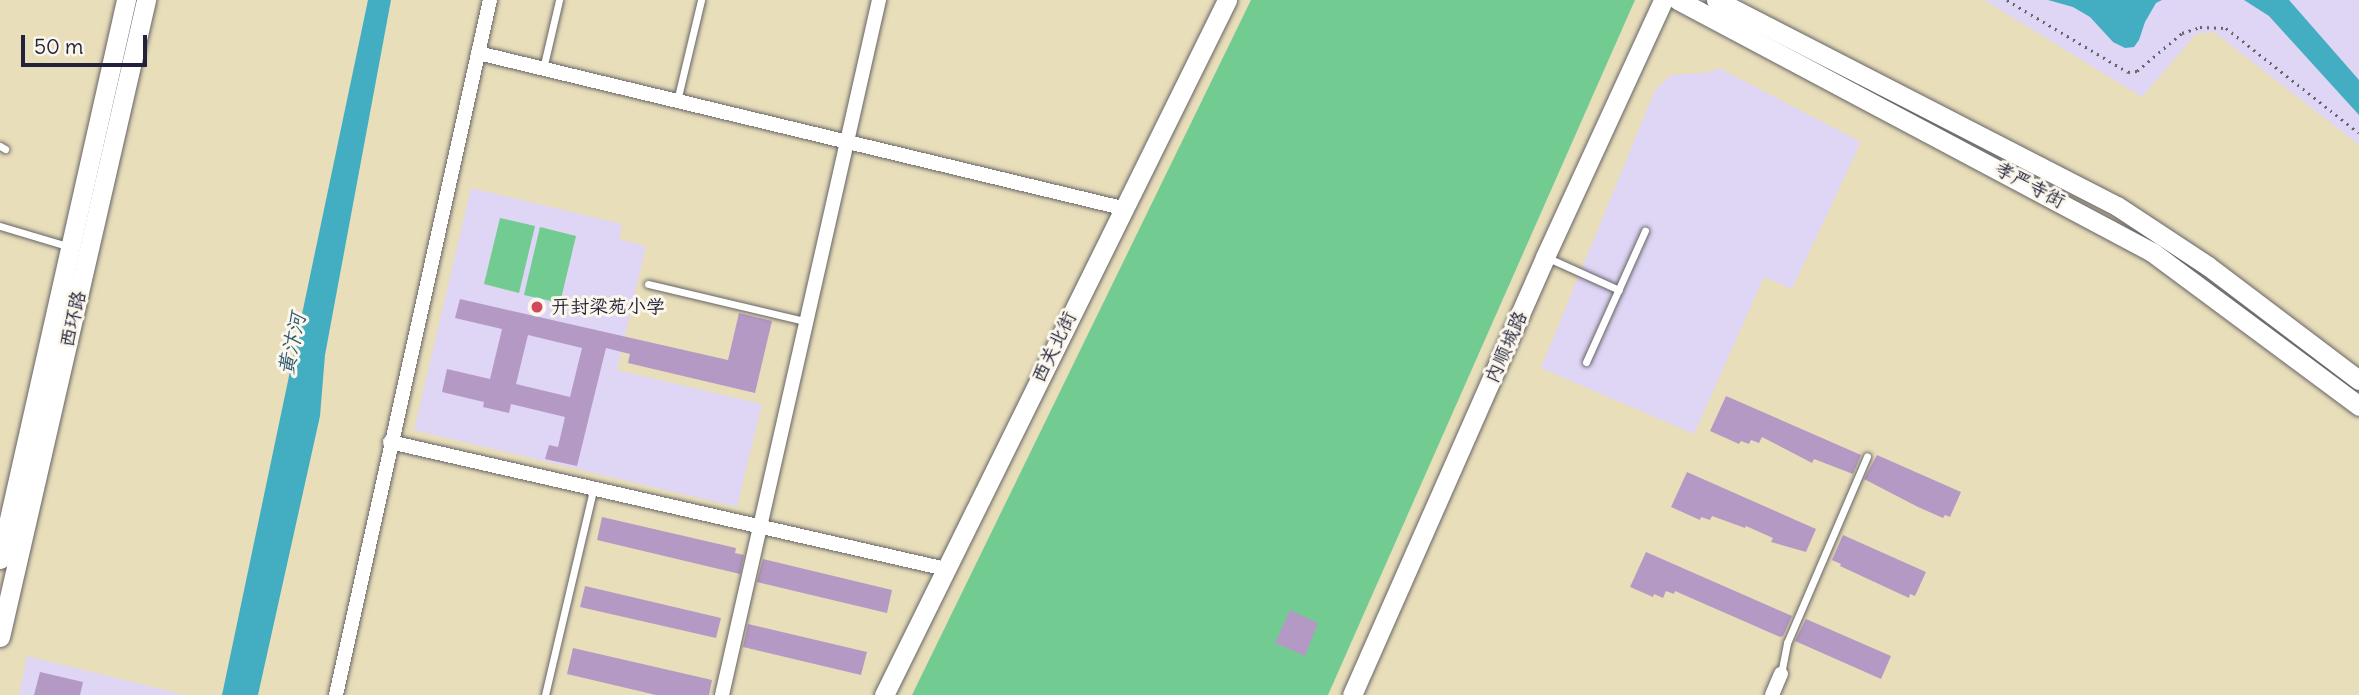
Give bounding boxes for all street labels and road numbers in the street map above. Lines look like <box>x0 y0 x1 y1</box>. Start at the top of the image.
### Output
street label: 孝严寺街 <box>1991 157 2069 213</box>
street label: 西环路 <box>55 289 91 349</box>
street label: 西关北街 <box>1027 308 1081 386</box>
street label: 内顺城路 <box>1480 308 1532 386</box>

